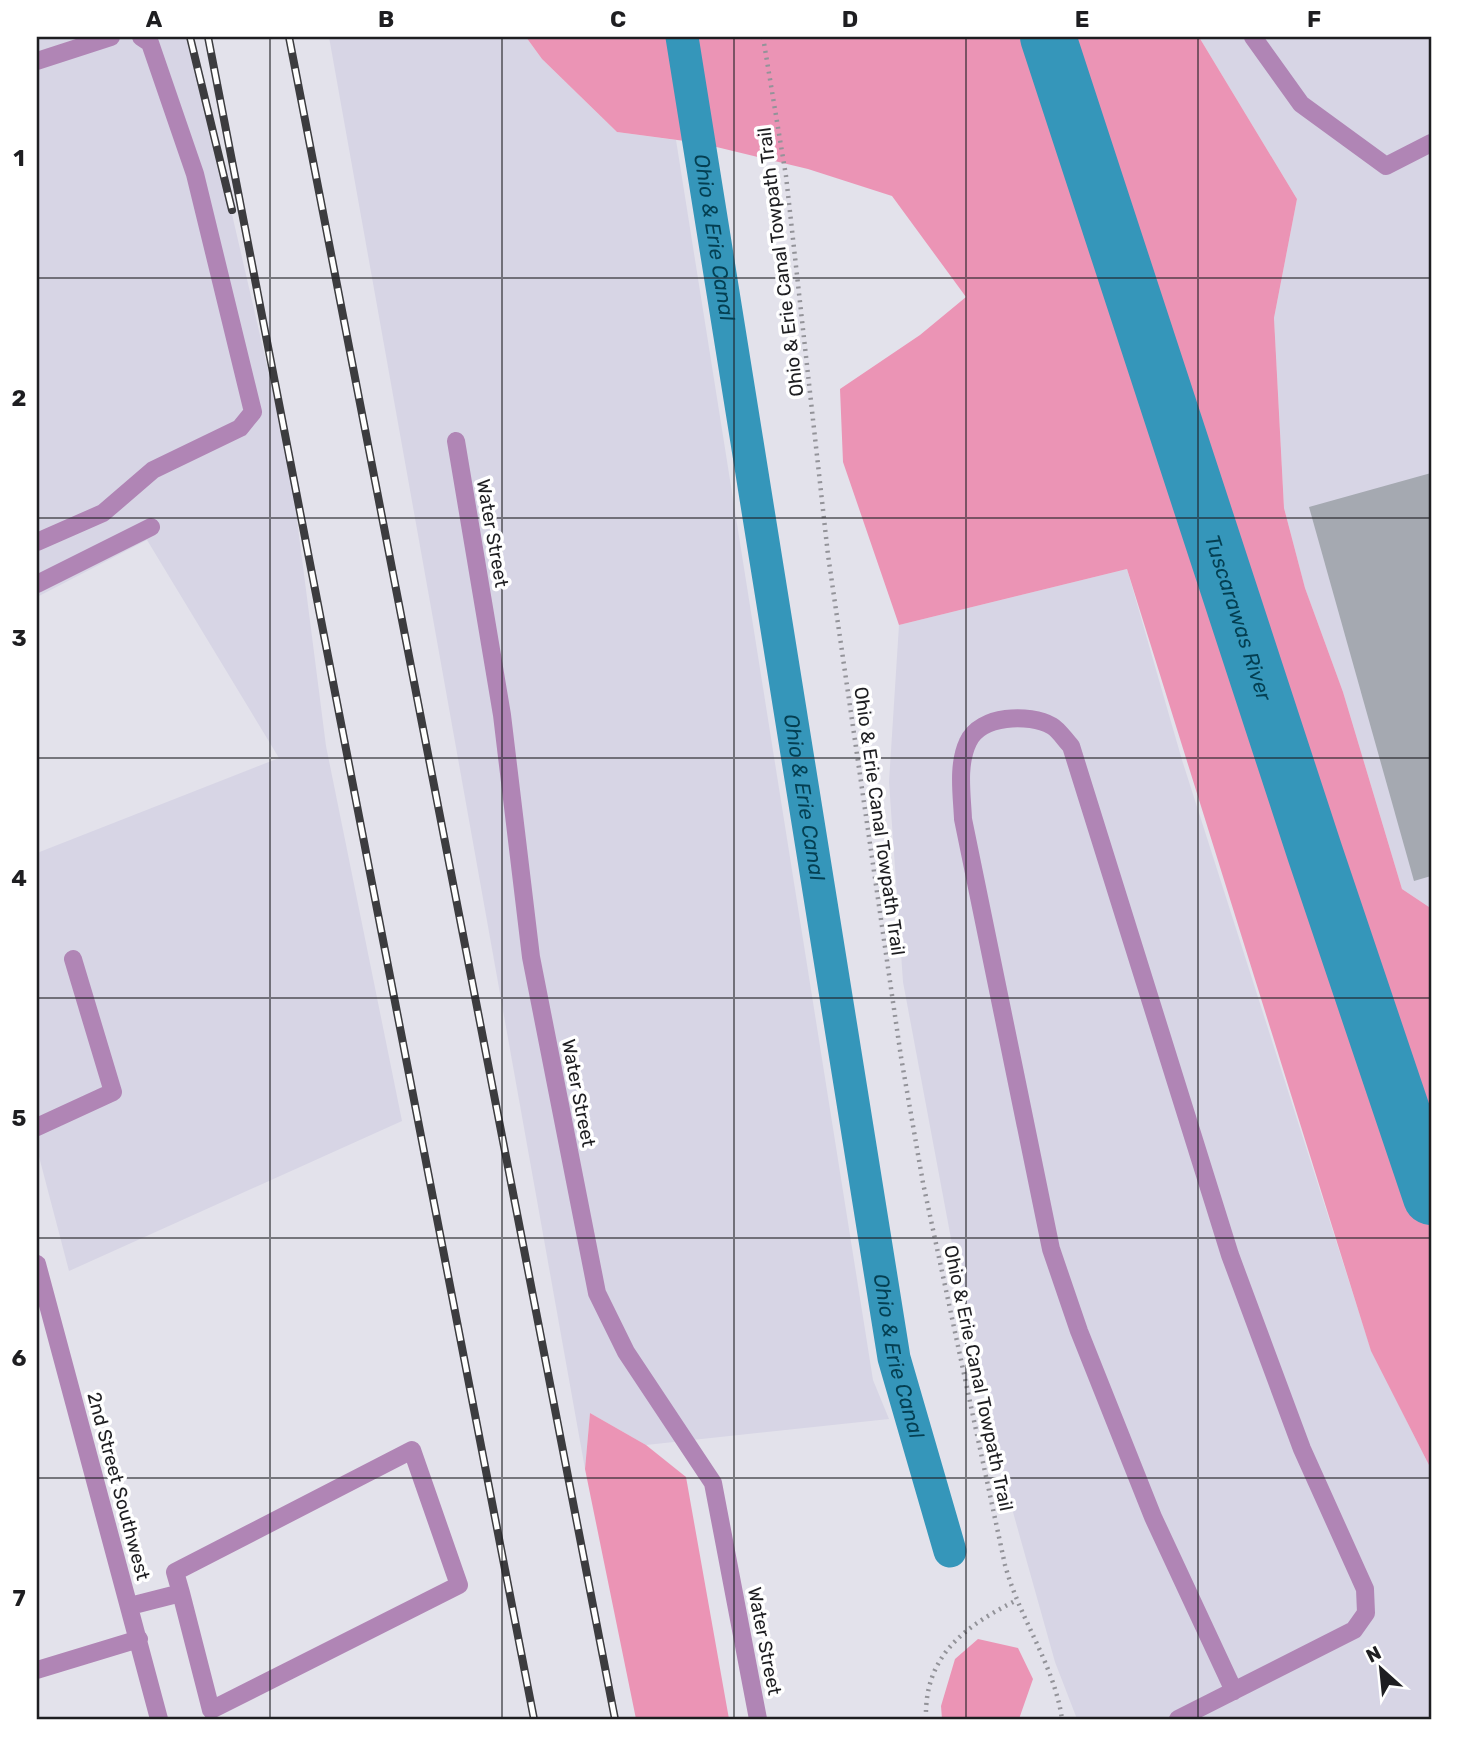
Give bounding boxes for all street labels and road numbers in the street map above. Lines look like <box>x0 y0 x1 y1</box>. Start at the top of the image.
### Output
street label: Ohio & Erie Canal Towpath Trail <box>753 126 808 398</box>
street label: Water Street <box>472 477 513 590</box>
street label: Ohio & Erie Canal Towpath Trail <box>849 685 910 957</box>
street label: Water Street <box>557 1037 600 1150</box>
street label: Ohio & Erie Canal Towpath Trail <box>939 1243 1018 1513</box>
street label: 2nd Street Southwest <box>82 1389 155 1583</box>
street label: Water Street <box>743 1585 786 1698</box>

